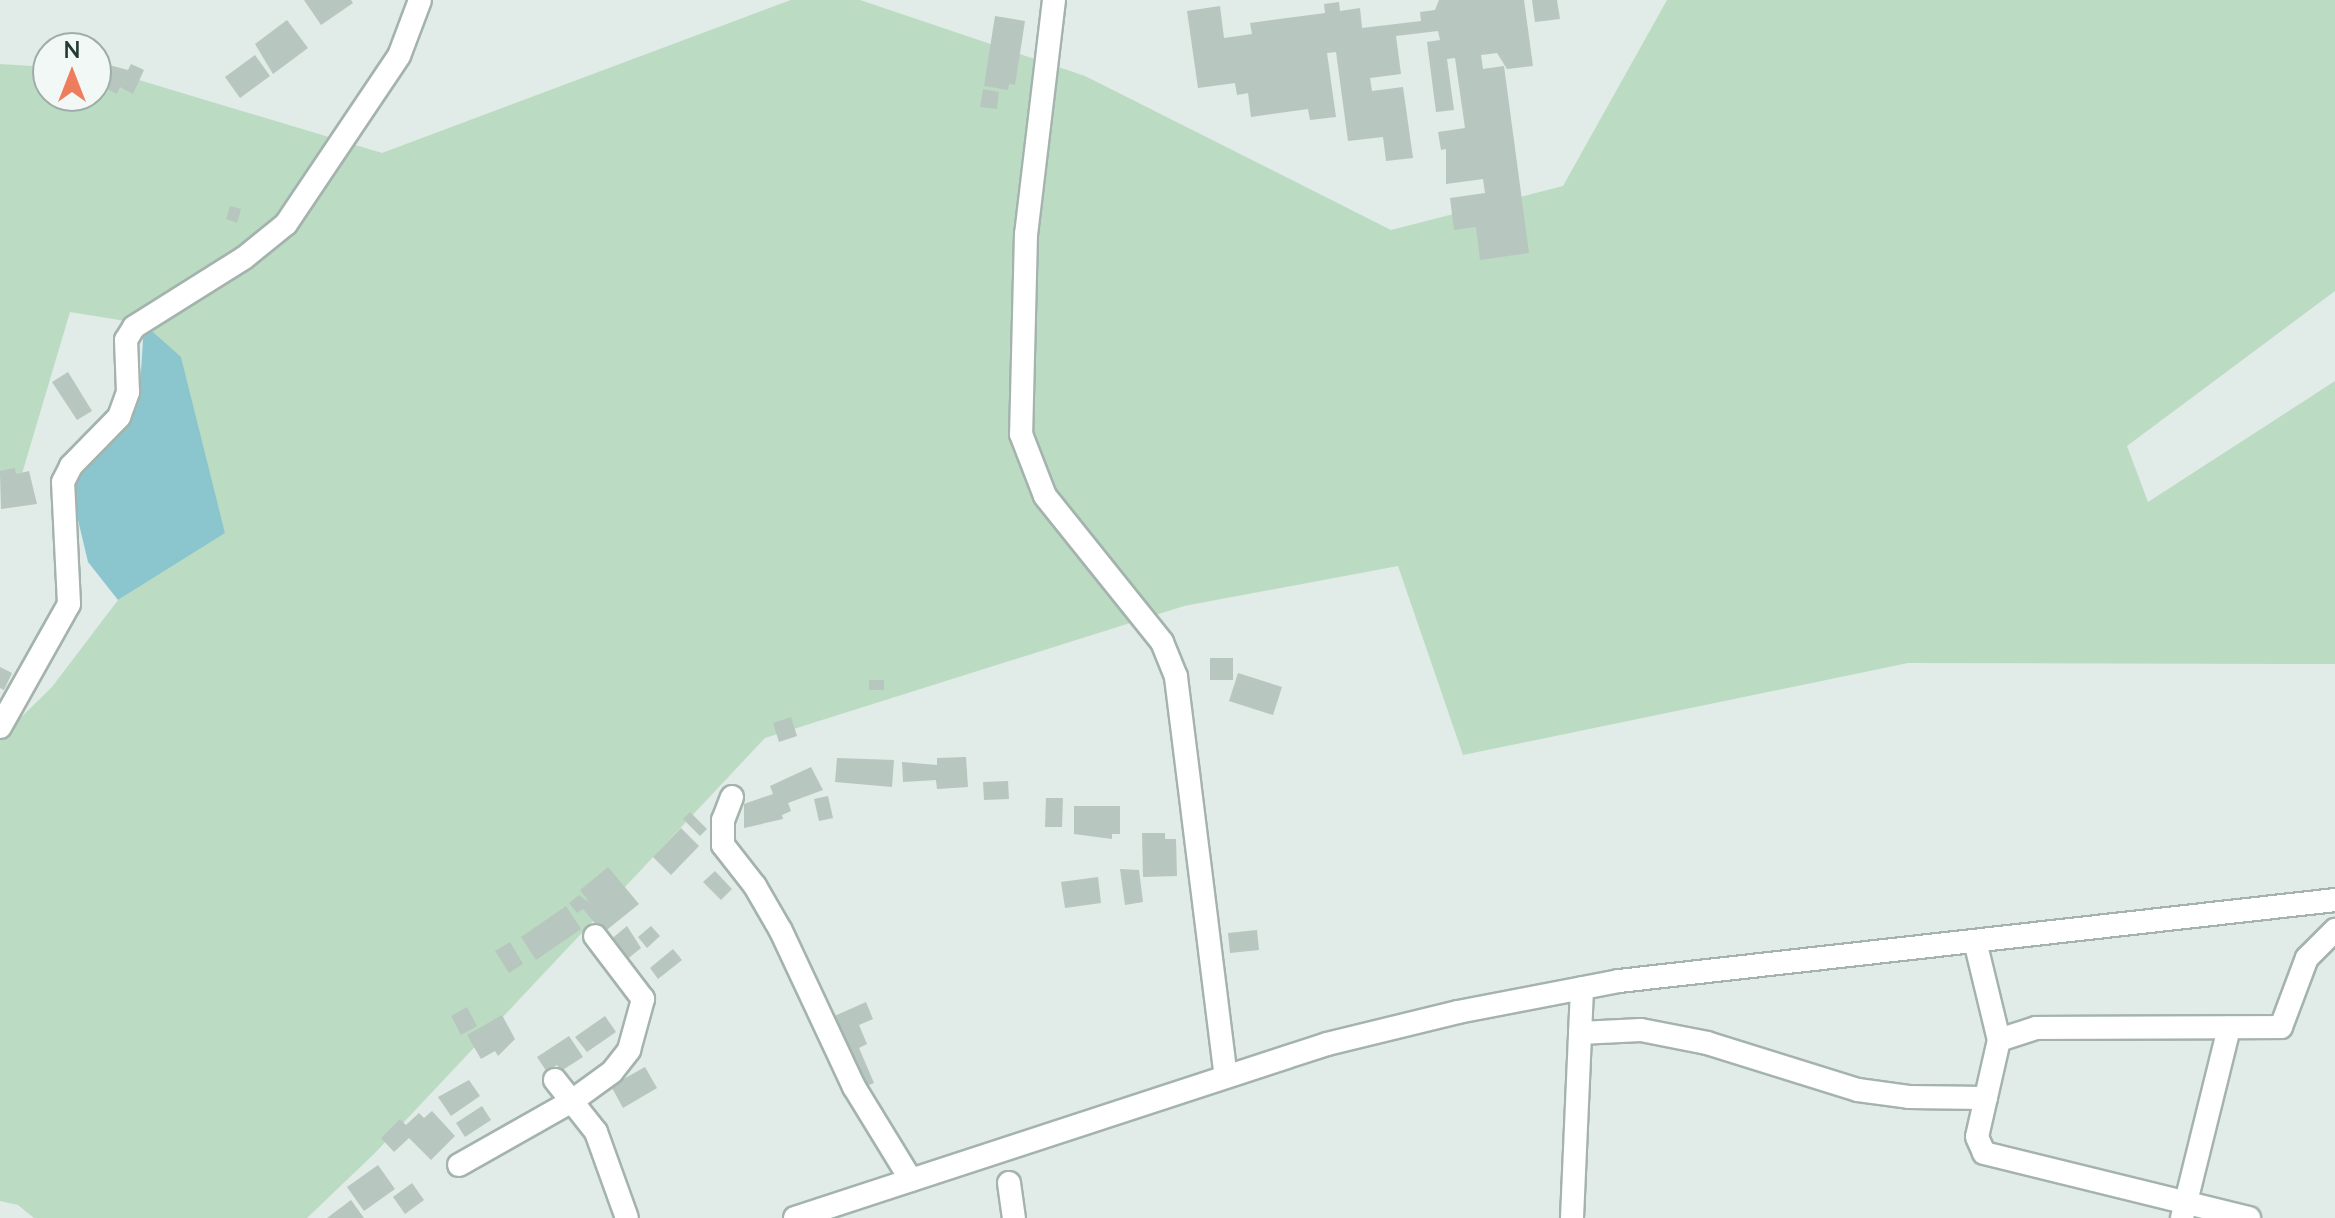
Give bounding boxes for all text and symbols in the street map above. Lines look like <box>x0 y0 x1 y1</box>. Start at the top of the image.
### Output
north arrow <box>32 32 112 112</box>
text: N <box>64 36 80 63</box>

